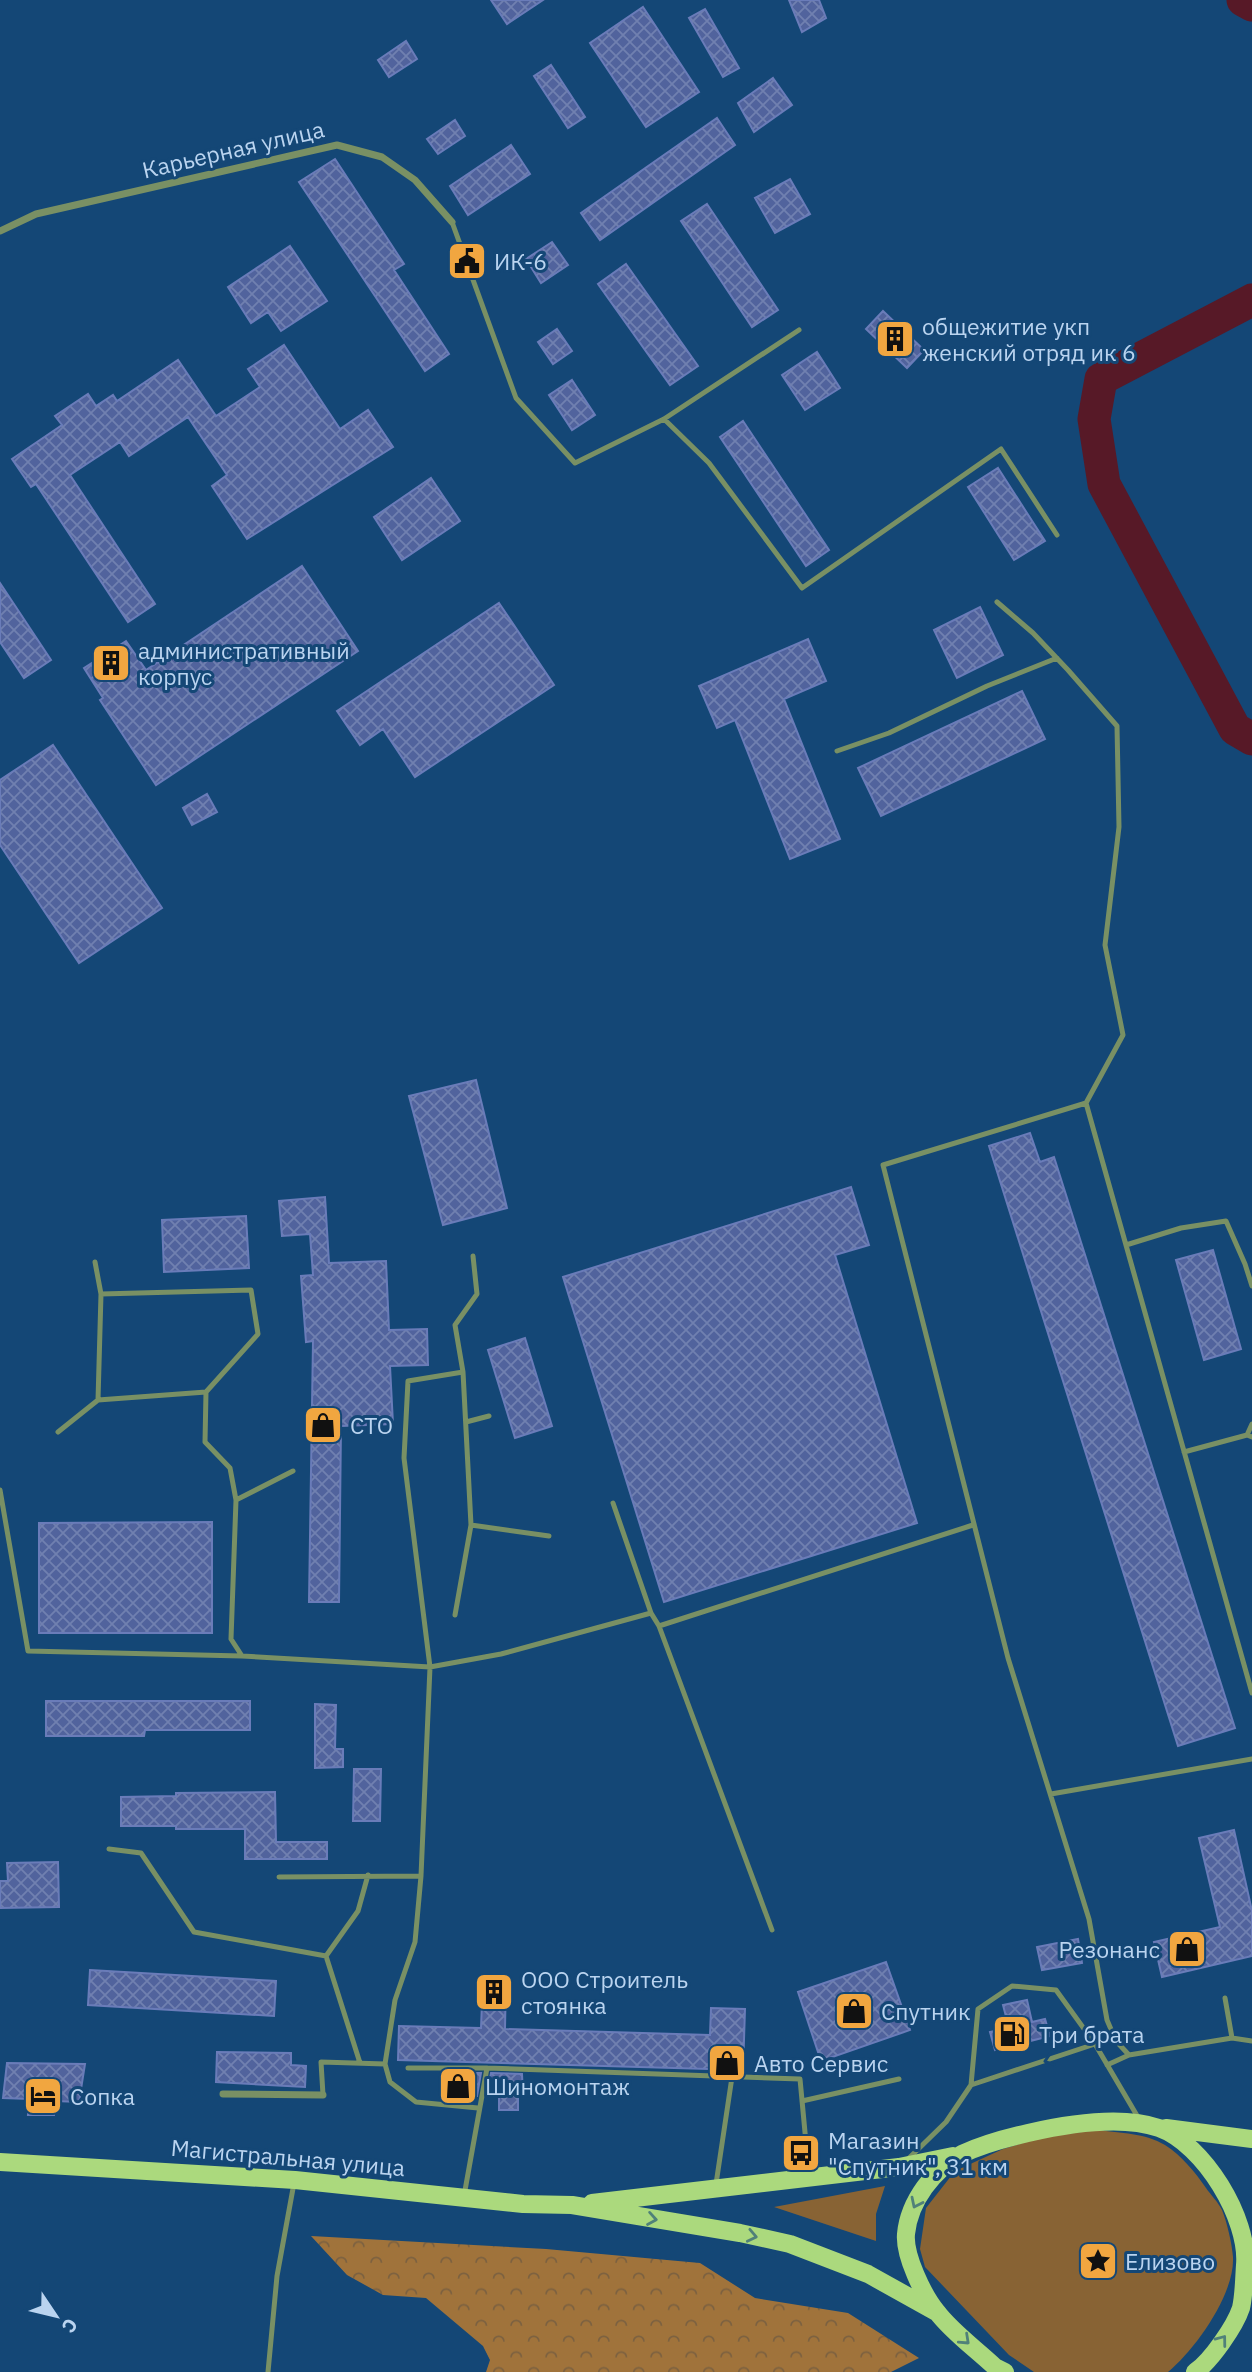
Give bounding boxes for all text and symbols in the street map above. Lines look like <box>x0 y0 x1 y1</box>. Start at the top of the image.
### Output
street label: Карьерная улица <box>139 113 327 185</box>
public building icon: ИК-6 <box>446 240 488 282</box>
place label: ИК-6 <box>494 246 547 276</box>
place label: общежитие укп женский отряд ик 6 <box>922 311 1136 367</box>
building icon: общежитие укп женский отряд ик 6 <box>874 318 916 360</box>
place label: административный корпус <box>138 635 350 691</box>
building icon: административный корпус <box>90 642 132 684</box>
shop icon: СТО <box>302 1404 344 1446</box>
place label: СТО <box>350 1410 393 1440</box>
shop icon: Резонанс <box>1166 1928 1208 1970</box>
place label: Резонанс <box>1059 1934 1160 1964</box>
place label: ООО Строитель стоянка <box>521 1964 688 2020</box>
building icon: ООО Строитель стоянка <box>473 1971 515 2013</box>
shop icon: Спутник <box>833 1990 875 2032</box>
place label: Спутник <box>881 1996 971 2026</box>
fuel station icon: Три брата <box>991 2013 1033 2055</box>
place label: Три брата <box>1039 2019 1144 2049</box>
shop icon: Авто Сервис <box>706 2042 748 2084</box>
place label: Авто Сервис <box>754 2048 888 2078</box>
one-way arrow <box>1043 2051 1055 2066</box>
shop icon: Шиномонтаж <box>437 2065 479 2107</box>
place label: Шиномонтаж <box>485 2071 630 2101</box>
hotel icon: Сопка <box>22 2075 64 2117</box>
place label: Сопка <box>70 2081 135 2111</box>
place label: Магазин "Спутник", 31 км <box>828 2125 1008 2181</box>
street label: Магистральная улица <box>170 2132 406 2182</box>
bus stop icon: Магазин "Спутник", 31 км <box>780 2132 822 2174</box>
one-way arrow <box>911 2196 925 2208</box>
one-way arrow <box>646 2211 658 2226</box>
one-way arrow <box>746 2227 758 2242</box>
place icon: Елизово <box>1077 2240 1119 2282</box>
place label: Елизово <box>1125 2246 1215 2276</box>
north arrow <box>21 2281 91 2351</box>
text: С <box>57 2314 83 2338</box>
one-way arrow <box>957 2331 970 2344</box>
one-way arrow <box>1214 2335 1227 2348</box>

